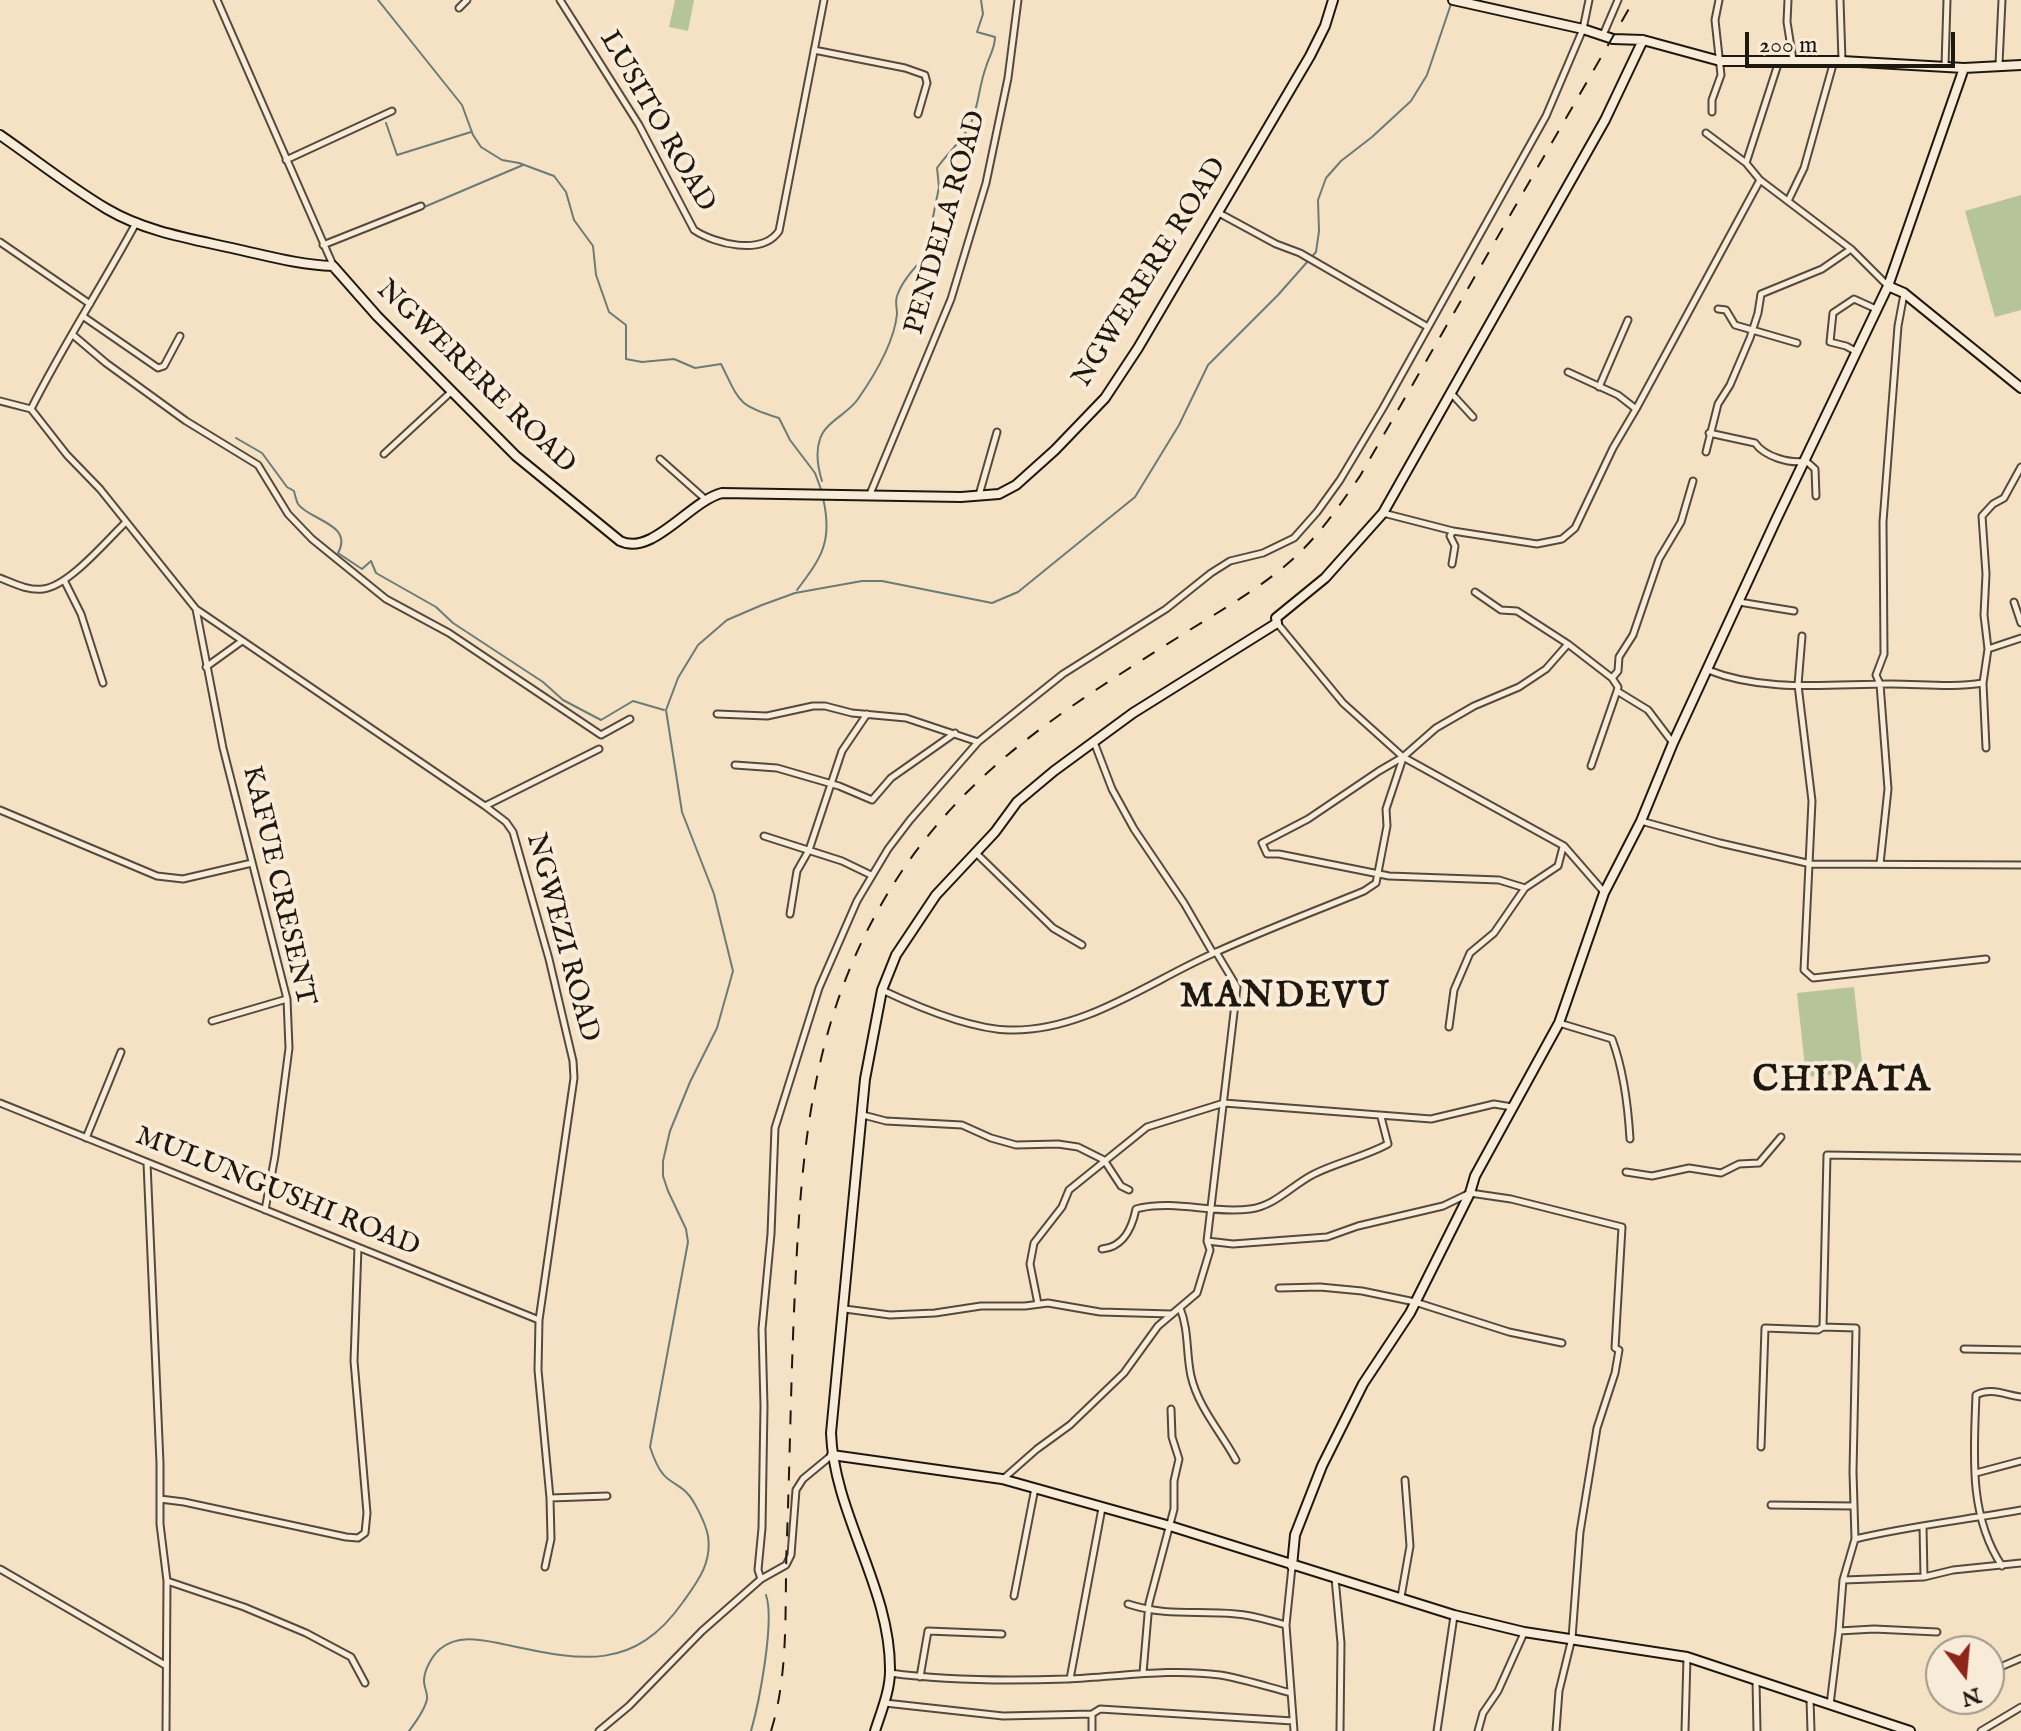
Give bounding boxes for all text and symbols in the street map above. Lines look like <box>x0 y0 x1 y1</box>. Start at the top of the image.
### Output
scale bar <box>1749 16 1959 66</box>
street label: LUSITO ROAD <box>591 25 721 219</box>
text: 200 m <box>1759 30 1818 61</box>
street label: PENDELA ROAD <box>899 107 995 339</box>
street label: NGWERERE ROAD <box>1067 152 1235 394</box>
street label: NGWERERE ROAD <box>368 274 582 482</box>
street label: KAFUE CRESENT <box>233 763 321 1009</box>
street label: NGWEZI ROAD <box>517 830 605 1046</box>
district label: MANDEVU <box>1180 977 1390 1021</box>
district label: CHIPATA <box>1753 1061 1931 1105</box>
street label: MULUNGUSHI ROAD <box>130 1121 424 1265</box>
north arrow <box>1925 1635 2005 1715</box>
text: N <box>1958 1680 1984 1712</box>

